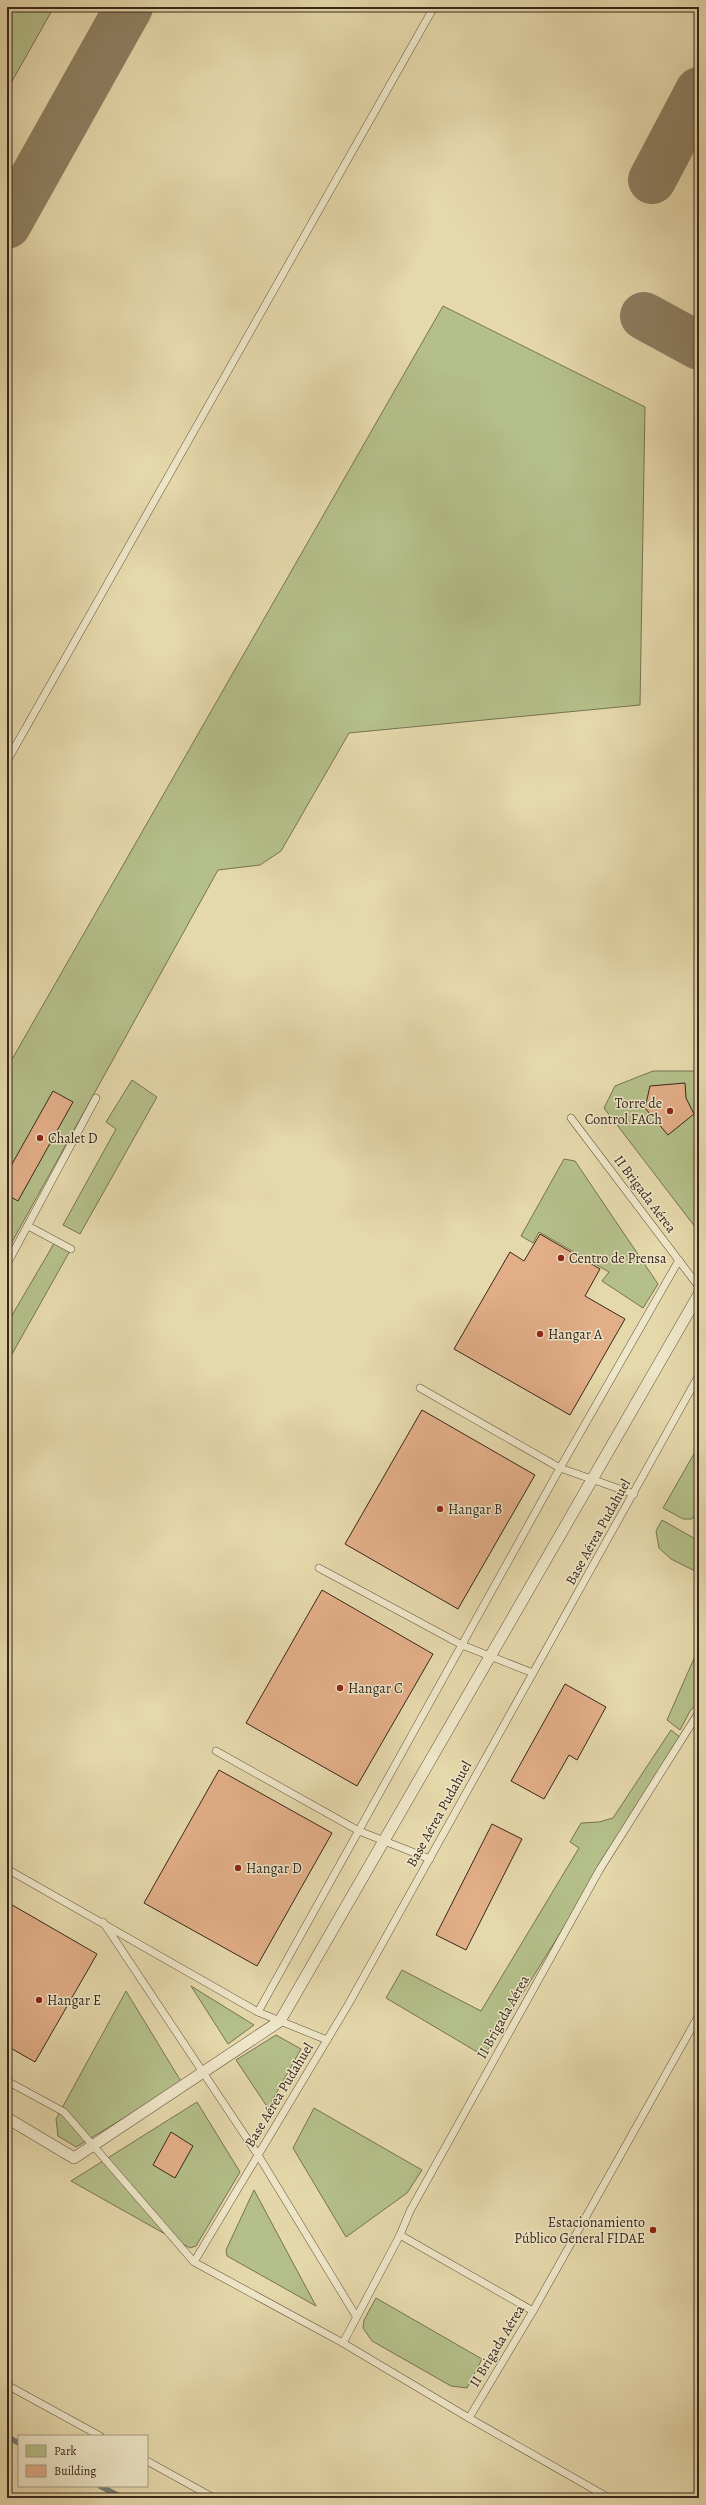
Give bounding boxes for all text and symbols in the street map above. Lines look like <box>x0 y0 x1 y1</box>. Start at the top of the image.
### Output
place label: Torre de Control FACh <box>585 1094 663 1129</box>
marker: Torre de Control FACh <box>665 1106 675 1116</box>
place label: Chalet D <box>48 1129 98 1148</box>
marker: Chalet D <box>35 1133 45 1143</box>
street label: II Brigada Aérea <box>609 1151 681 1237</box>
place label: Centro de Prensa <box>569 1249 667 1268</box>
marker: Centro de Prensa <box>556 1253 566 1263</box>
place label: Hangar A <box>548 1325 603 1344</box>
marker: Hangar A <box>535 1329 545 1339</box>
street label: Base Aérea Pudahuel <box>561 1475 635 1588</box>
place label: Hangar B <box>448 1500 502 1519</box>
marker: Hangar B <box>435 1504 445 1514</box>
place label: Hangar C <box>348 1679 403 1698</box>
marker: Hangar C <box>335 1683 345 1693</box>
street label: Base Aérea Pudahuel <box>402 1757 476 1870</box>
place label: Hangar D <box>246 1859 302 1878</box>
marker: Hangar D <box>233 1863 243 1873</box>
street label: II Brigada Aérea <box>472 1971 534 2062</box>
place label: Hangar E <box>47 1991 101 2010</box>
marker: Hangar E <box>34 1995 44 2005</box>
street label: Base Aérea Pudahuel <box>240 2039 318 2151</box>
place label: Estacionamiento Público General FIDAE <box>514 2213 645 2248</box>
marker: Estacionamiento Público General FIDAE <box>648 2225 658 2235</box>
street label: II Brigada Aérea <box>465 2301 529 2391</box>
legend <box>18 2435 148 2487</box>
text: Park <box>54 2443 77 2459</box>
text: Building <box>54 2463 96 2479</box>

